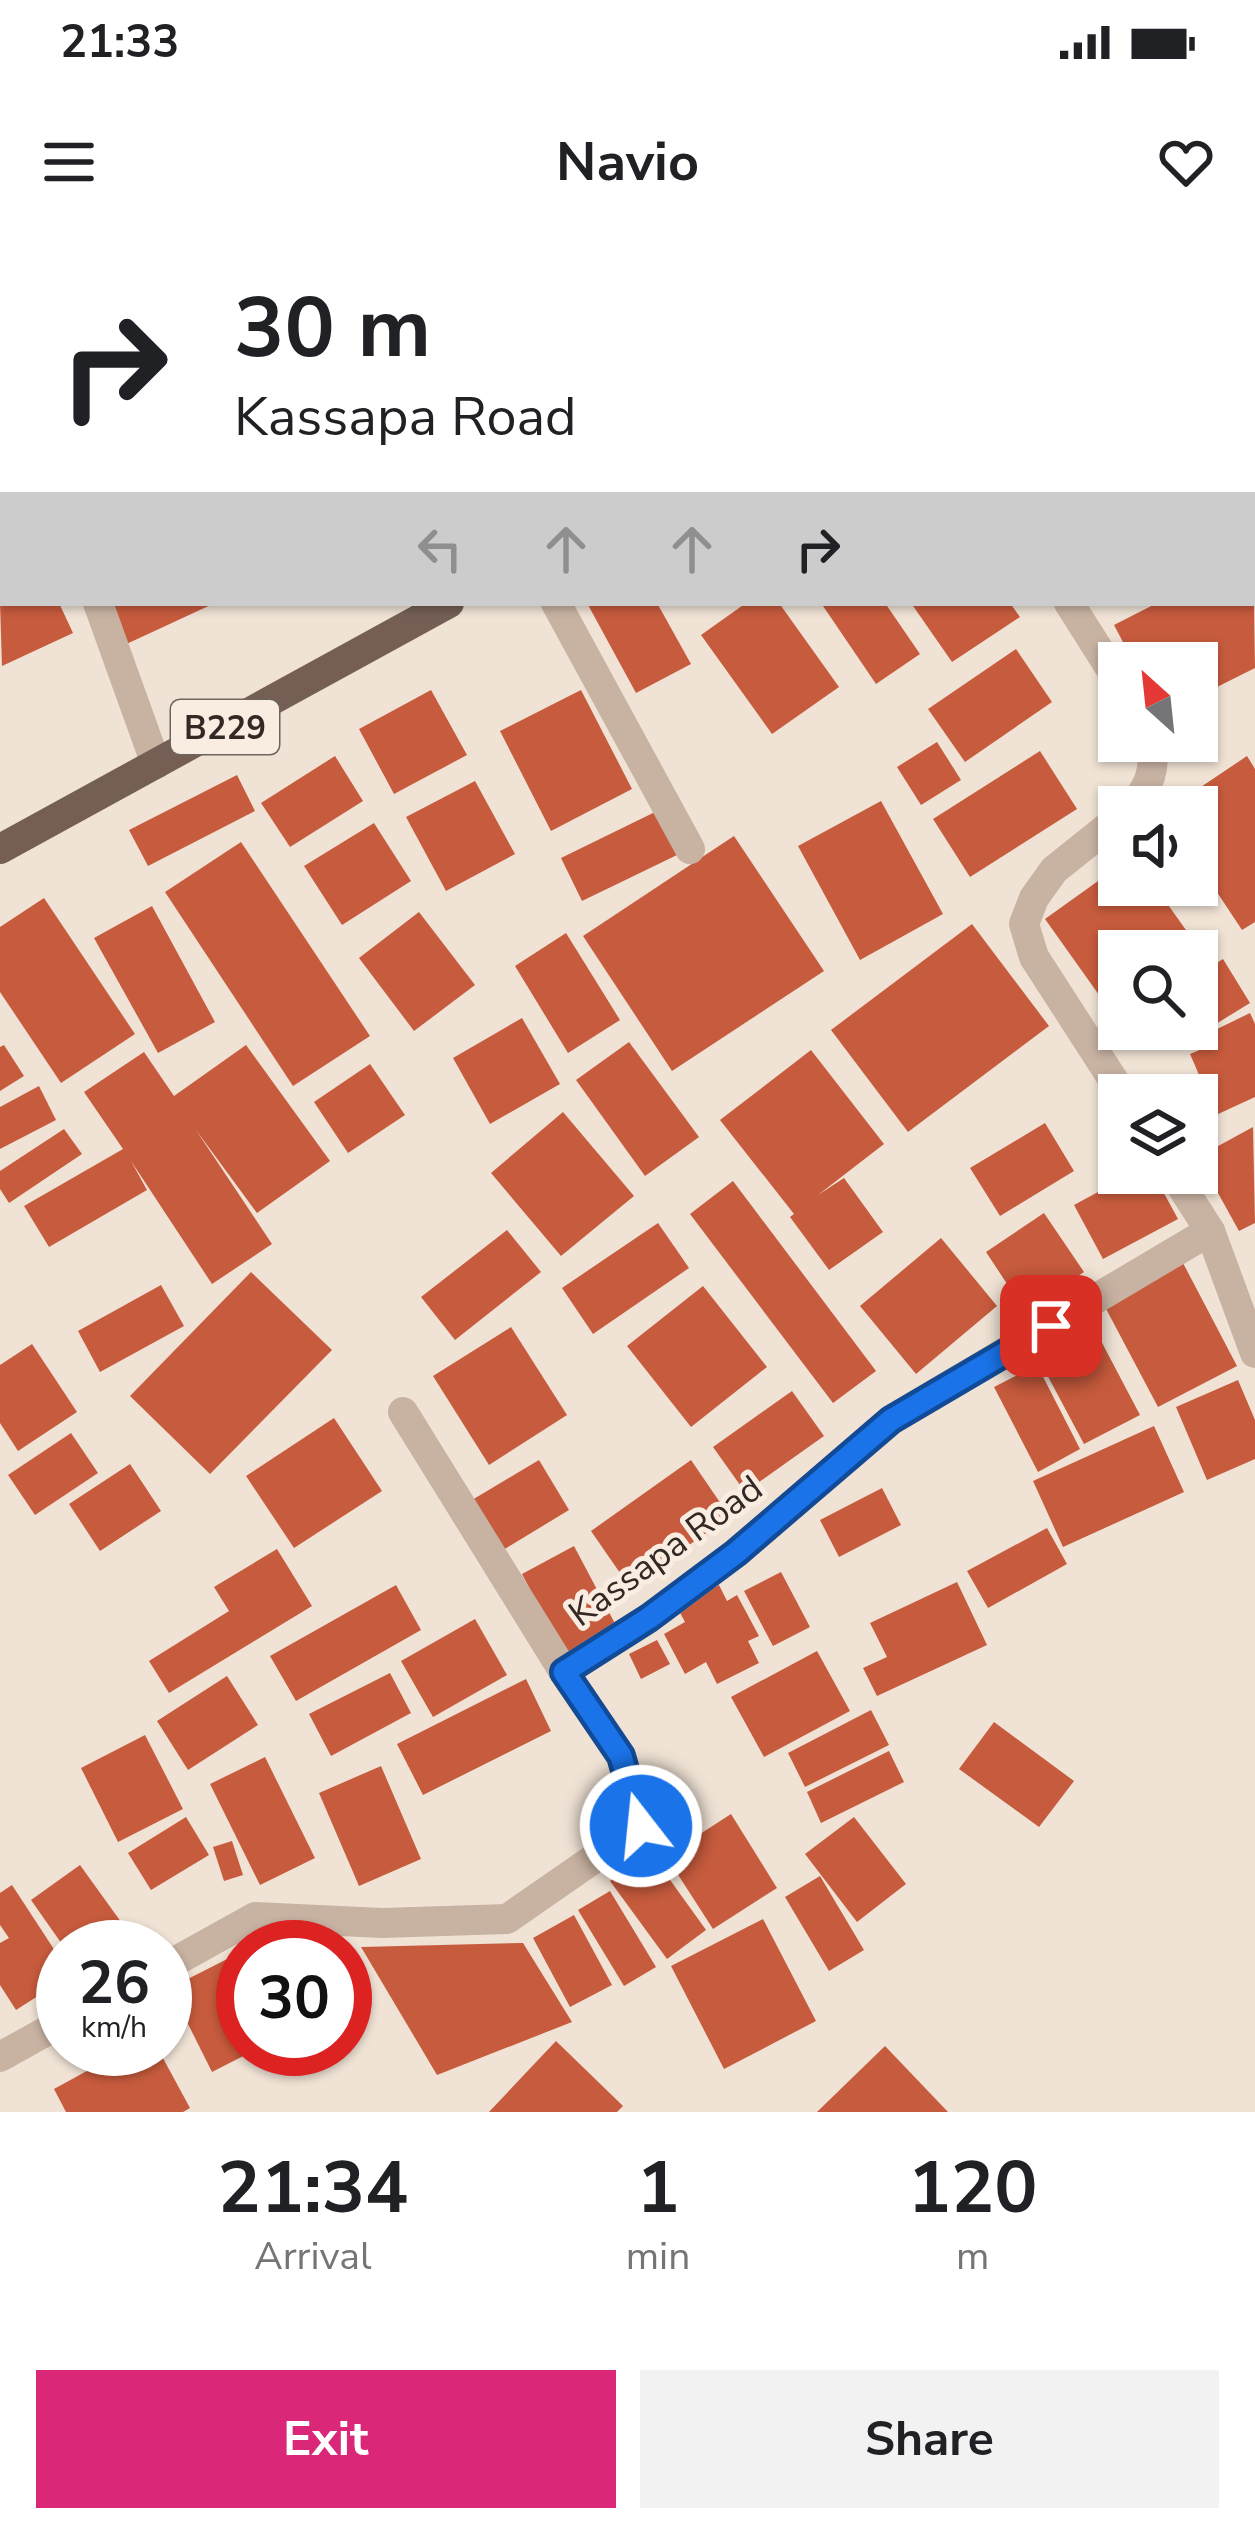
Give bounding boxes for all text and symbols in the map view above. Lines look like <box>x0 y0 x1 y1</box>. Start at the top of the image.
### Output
text: 21:33 <box>60 12 179 73</box>
text: Navio <box>556 125 699 199</box>
icon: menu <box>36 129 102 195</box>
icon: heart <box>1153 129 1219 195</box>
text: 30 m <box>234 271 431 386</box>
icon: right <box>36 288 192 444</box>
text: Kassapa Road <box>234 380 577 454</box>
icon: left <box>407 516 473 582</box>
icon: ahead <box>533 516 599 582</box>
icon: ahead <box>659 516 725 582</box>
icon: right <box>785 516 851 582</box>
north arrow <box>1098 642 1218 762</box>
map controls <box>1098 642 1218 1194</box>
road number: B229 <box>171 700 279 754</box>
button: sound <box>1098 786 1218 906</box>
button: search <box>1098 930 1218 1050</box>
button: layers <box>1098 1074 1218 1194</box>
pin <box>1000 1275 1102 1377</box>
icon: arrive <box>1018 1293 1084 1359</box>
street label: Kassapa Road <box>559 1464 773 1638</box>
position arrow <box>578 1763 704 1889</box>
speed limit sign: 30 <box>216 1920 372 2076</box>
text: 26 <box>78 1942 150 2024</box>
text: km/h <box>81 2007 147 2048</box>
text: 21:34 <box>218 2139 408 2237</box>
text: 1 <box>636 2139 680 2237</box>
text: 120 <box>908 2139 1037 2237</box>
text: Arrival <box>254 2230 372 2283</box>
text: min <box>626 2230 690 2283</box>
text: m <box>956 2230 989 2283</box>
button: Exit <box>36 2370 616 2508</box>
button: Share <box>640 2370 1219 2508</box>

